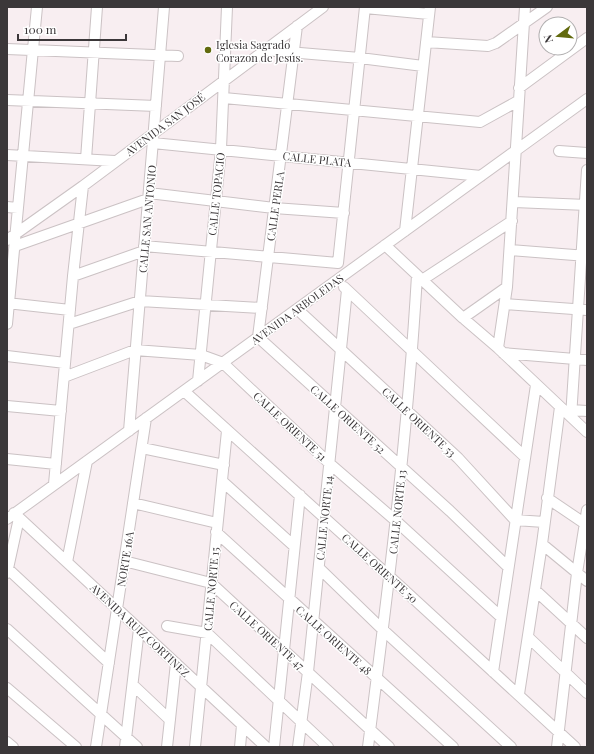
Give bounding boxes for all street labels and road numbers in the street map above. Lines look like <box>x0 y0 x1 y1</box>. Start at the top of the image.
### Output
street label: AVENIDA SAN JOSÉ <box>121 89 208 160</box>
street label: CALLE PLATA <box>282 148 352 170</box>
street label: CALLE TOPACIO <box>204 152 228 236</box>
street label: CALLE SAN ANTONIO <box>135 164 159 274</box>
street label: CALLE PERLA <box>263 170 287 242</box>
street label: AVENIDA ARBOLEDAS <box>247 270 346 348</box>
street label: CALLE ORIENTE 52 <box>307 381 389 457</box>
street label: CALLE ORIENTE 53 <box>379 384 459 460</box>
street label: CALLE ORIENTE 51 <box>250 388 330 464</box>
street label: CALLE NORTE 13 <box>385 469 409 555</box>
street label: CALLE NORTE 14 <box>312 474 336 561</box>
street label: NORTE 16A <box>113 530 137 588</box>
street label: CALLE ORIENTE 50 <box>339 530 422 606</box>
street label: CALLE NORTE 15 <box>200 546 222 632</box>
street label: AVENIDA RUIZ CORTINEZ <box>86 579 193 680</box>
street label: CALLE ORIENTE 47 <box>226 597 308 673</box>
street label: CALLE ORIENTE 48 <box>293 602 375 678</box>

